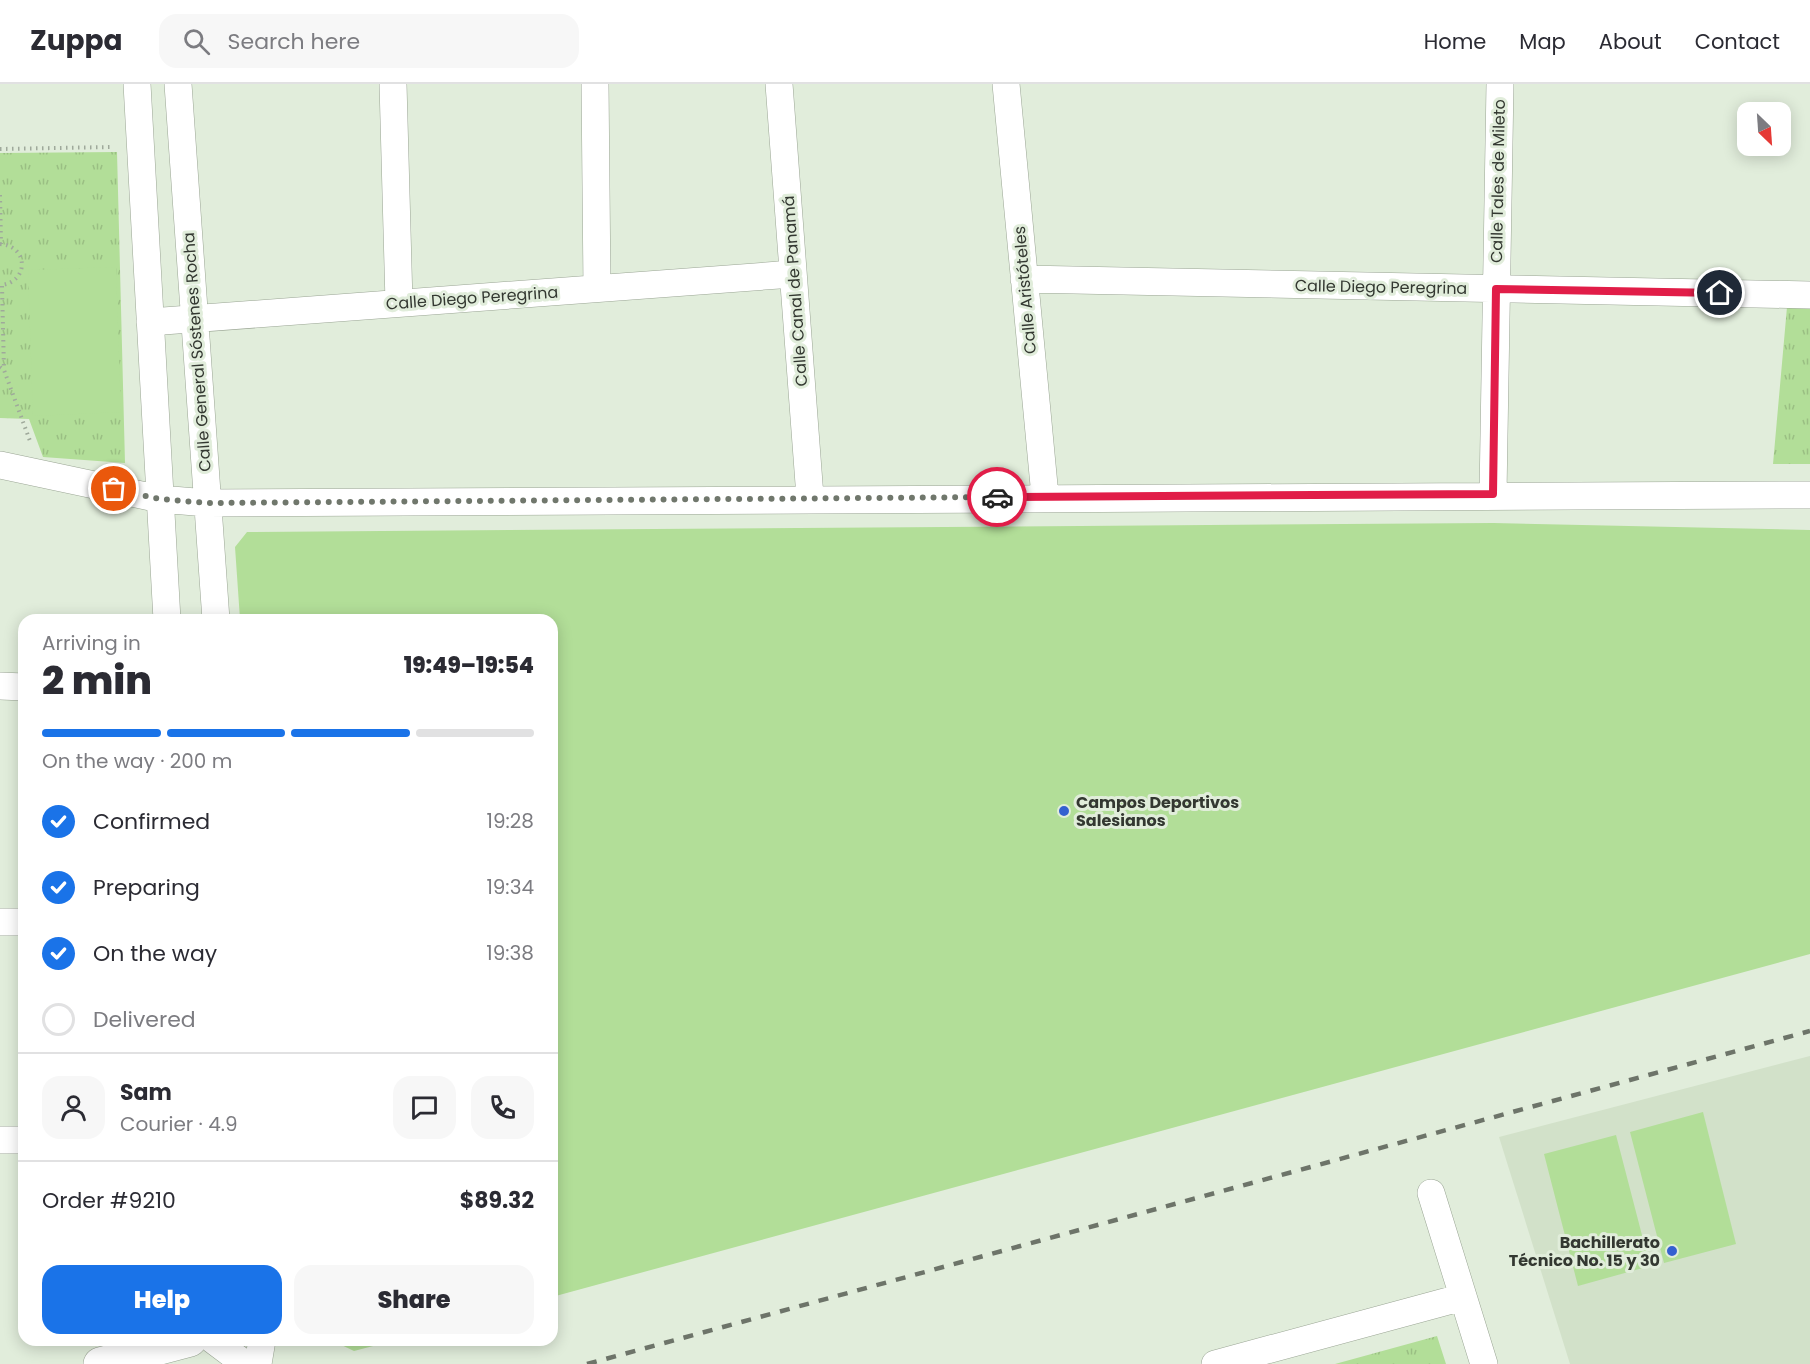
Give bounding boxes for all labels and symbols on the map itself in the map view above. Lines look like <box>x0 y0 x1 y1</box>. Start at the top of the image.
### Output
street label: Calle Tales de Mileto <box>1485 99 1511 263</box>
north arrow <box>1737 102 1791 156</box>
street label: Calle Canal de Panamá <box>777 195 813 387</box>
street label: Calle Aristóteles <box>1008 225 1042 355</box>
street label: Calle General Sóstenes Rocha <box>177 231 217 473</box>
pin <box>1694 267 1745 318</box>
street label: Calle Diego Peregrina <box>1295 274 1467 300</box>
street label: Calle Diego Peregrina <box>385 281 559 315</box>
pin <box>88 463 139 514</box>
courier <box>967 467 1027 527</box>
place label: Campos Deportivos Salesianos <box>1076 791 1239 832</box>
marker: Campos Deportivos Salesianos <box>1057 804 1071 818</box>
place label: Bachillerato Técnico No. 15 y 30 <box>1509 1231 1660 1272</box>
marker: Bachillerato Técnico No. 15 y 30 <box>1665 1244 1679 1258</box>

